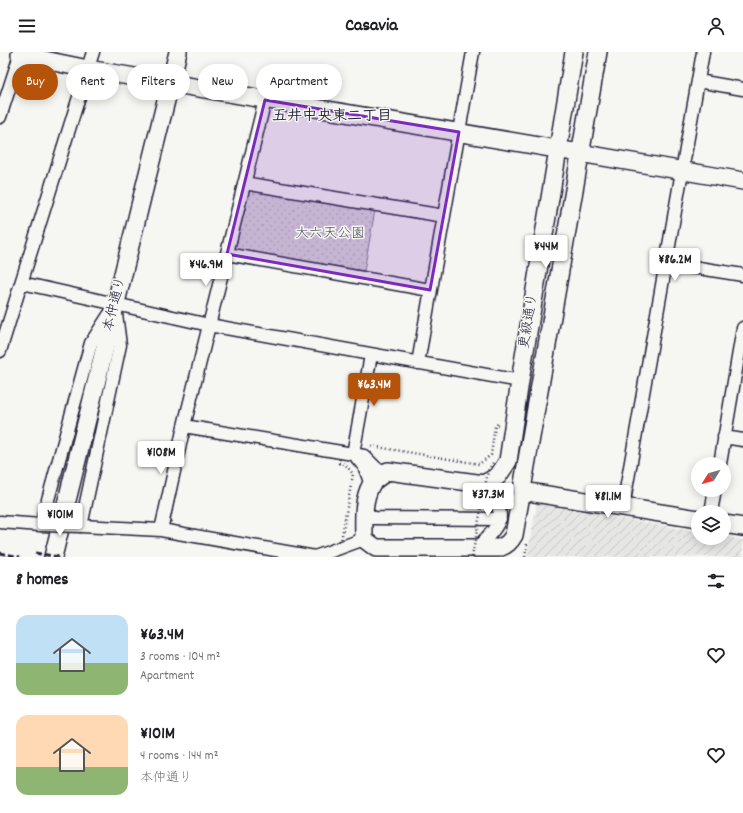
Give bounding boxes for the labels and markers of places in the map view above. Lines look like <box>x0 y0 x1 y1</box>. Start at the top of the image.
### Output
pin: ¥44M <box>522 235 570 269</box>
pin: ¥86.2M <box>642 248 708 282</box>
pin: ¥46.9M <box>173 253 239 287</box>
pin: ¥63.4M <box>341 373 407 407</box>
pin: ¥108M <box>133 441 189 475</box>
pin: ¥37.3M <box>455 483 521 517</box>
pin: ¥81.1M <box>575 485 641 519</box>
pin: ¥101M <box>32 503 88 537</box>

